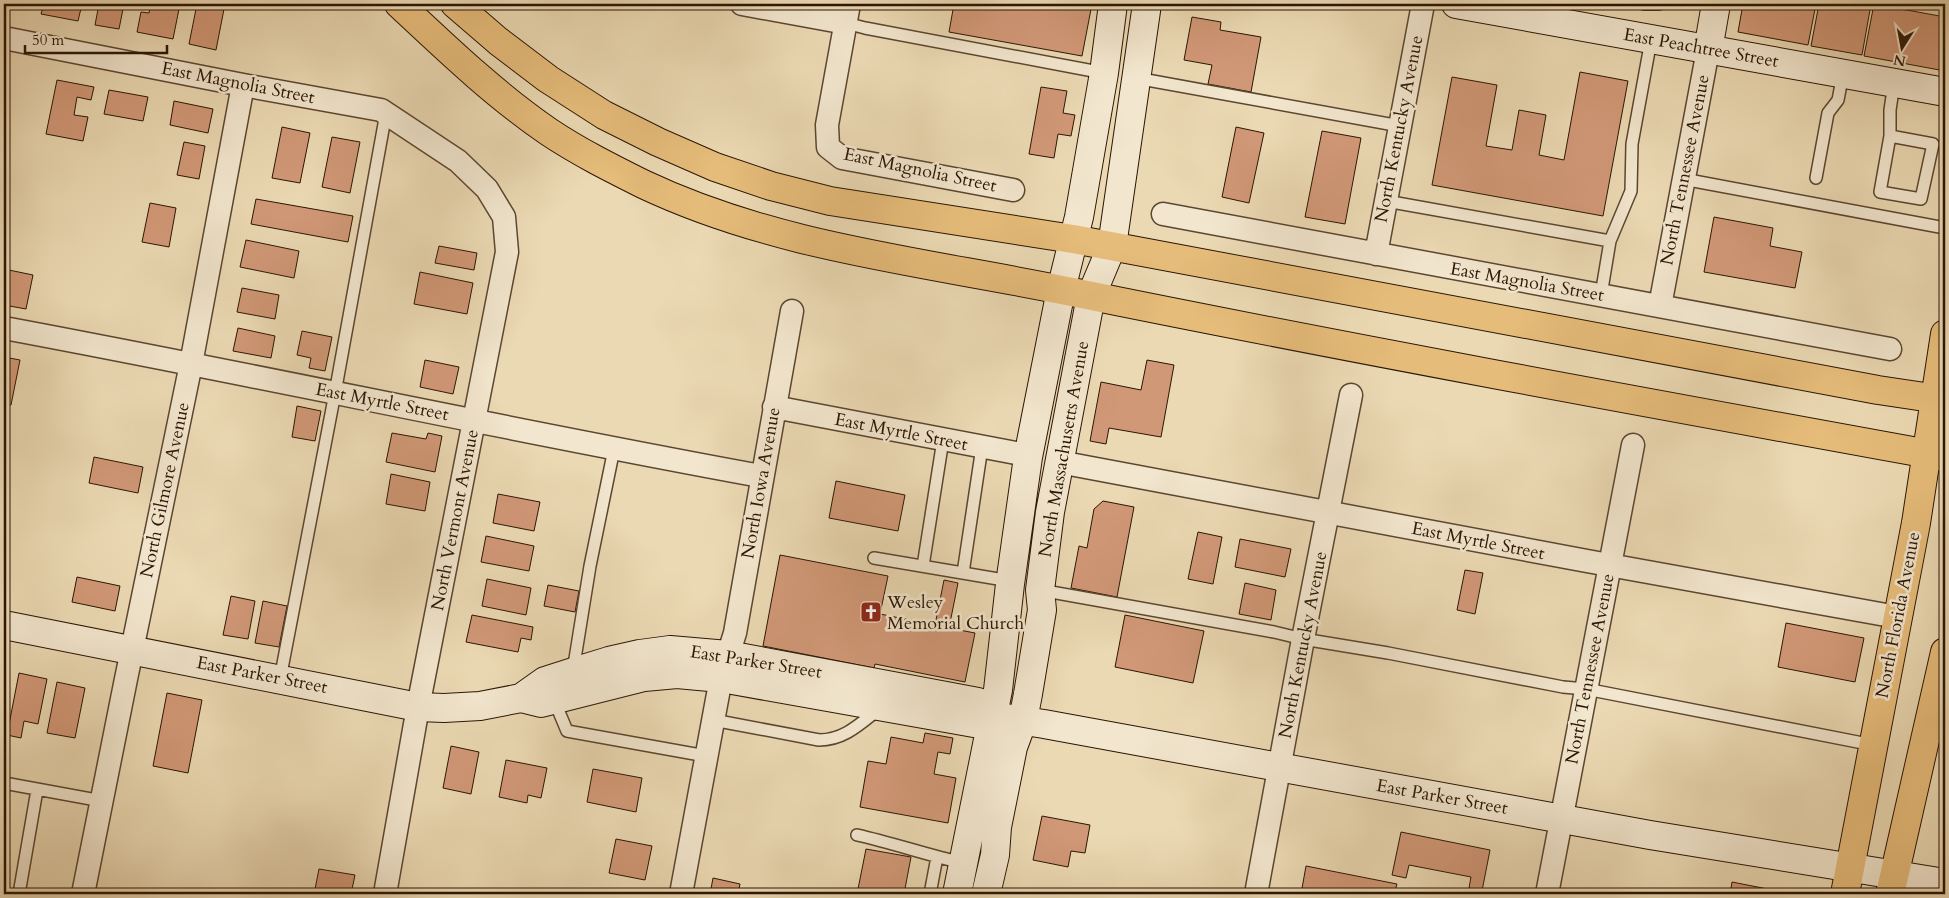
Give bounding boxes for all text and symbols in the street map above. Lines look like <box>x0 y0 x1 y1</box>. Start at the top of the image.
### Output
scale bar <box>25 22 168 54</box>
street label: East Peachtree Street <box>1622 22 1781 74</box>
north arrow <box>1876 22 1926 72</box>
text: 50 m <box>32 30 64 50</box>
street label: North Kentucky Avenue <box>1369 33 1429 225</box>
text: N <box>1892 50 1907 71</box>
street label: East Magnolia Street <box>159 56 317 110</box>
street label: North Tennessee Avenue <box>1654 73 1716 267</box>
street label: East Magnolia Street <box>841 142 999 198</box>
street label: East Magnolia Street <box>1448 256 1606 308</box>
street label: North Massachusetts Avenue <box>1033 339 1095 559</box>
street label: East Myrtle Street <box>313 377 451 427</box>
street label: North Gilmore Avenue <box>134 400 196 580</box>
street label: North Iowa Avenue <box>735 405 787 561</box>
street label: East Myrtle Street <box>832 407 970 457</box>
street label: North Vermont Avenue <box>425 427 485 613</box>
street label: East Myrtle Street <box>1409 516 1547 566</box>
street label: North Florida Avenue <box>1870 530 1926 700</box>
street label: North Kentucky Avenue <box>1273 549 1333 741</box>
street label: North Tennessee Avenue <box>1559 572 1621 766</box>
place label: Wesley Memorial Church <box>886 590 1024 636</box>
church icon: Wesley Memorial Church <box>859 600 883 624</box>
street label: East Parker Street <box>688 639 824 685</box>
street label: East Parker Street <box>194 650 330 700</box>
street label: East Parker Street <box>1374 773 1510 821</box>

